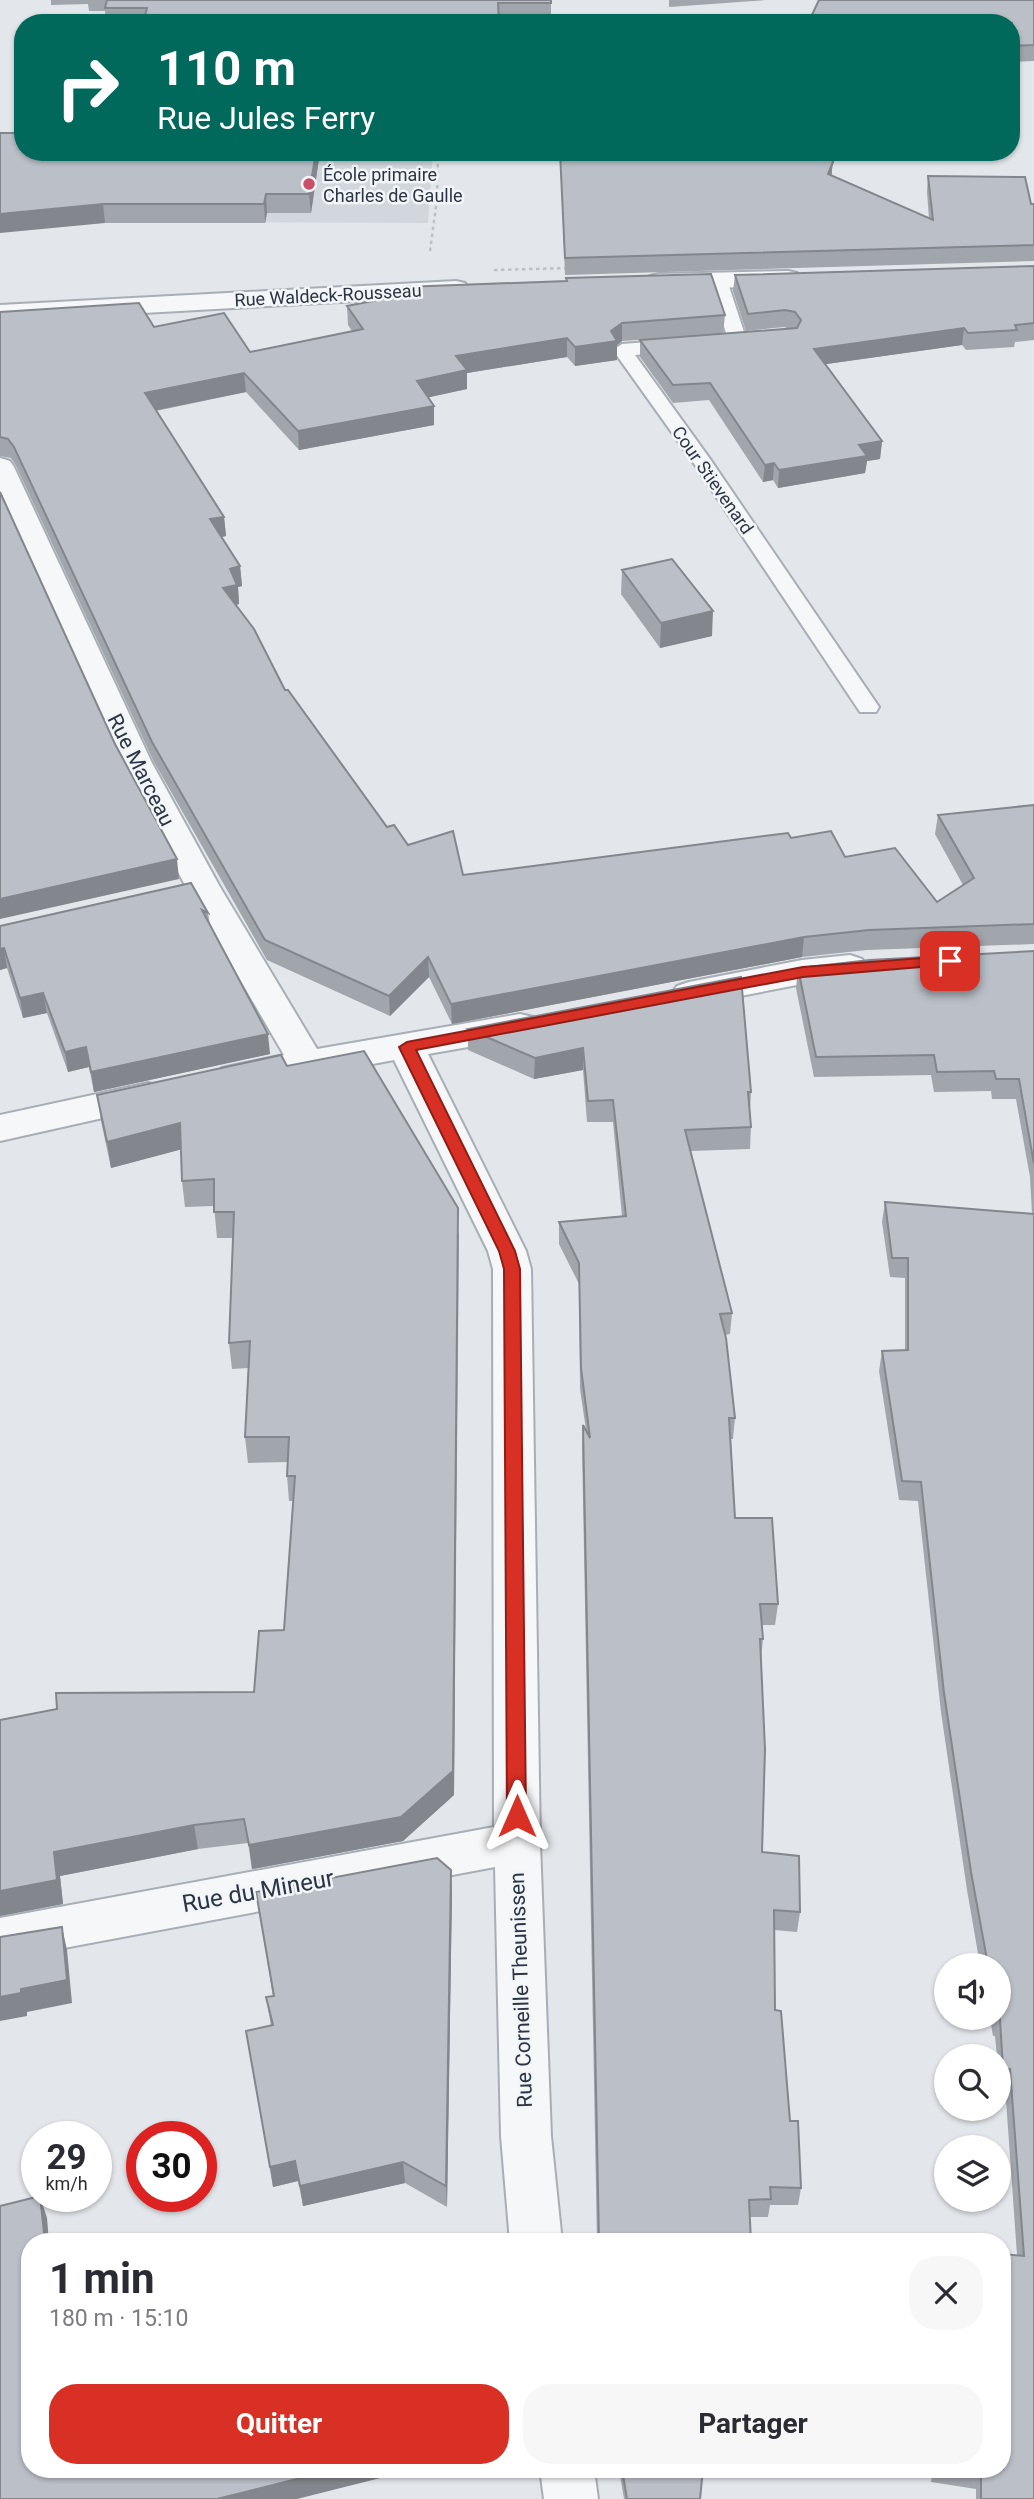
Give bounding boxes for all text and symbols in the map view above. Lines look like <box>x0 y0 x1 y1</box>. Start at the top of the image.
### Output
text: 110 m <box>157 40 296 97</box>
icon: right <box>42 42 133 133</box>
text: Rue Jules Ferry <box>157 99 375 137</box>
place label: École primaire Charles de Gaulle <box>323 164 463 206</box>
marker: École primaire Charles de Gaulle <box>301 176 317 192</box>
street label: Rue Waldeck-Rousseau <box>234 280 422 310</box>
street label: Cour Stievenard <box>668 422 758 538</box>
street label: Rue Marceau <box>102 710 180 830</box>
pin <box>920 931 980 991</box>
icon: arrive <box>931 942 969 980</box>
position arrow <box>480 1779 554 1853</box>
street label: Rue du Mineur <box>180 1864 336 1918</box>
street label: Rue Corneille Theunissen <box>505 1872 537 2108</box>
map controls <box>934 1953 1011 2212</box>
button: sound <box>934 1953 1011 2030</box>
button: search <box>934 2044 1011 2121</box>
speed limit sign: 30 <box>126 2121 217 2212</box>
button: layers <box>934 2135 1011 2212</box>
text: 29 <box>46 2137 87 2178</box>
text: km/h <box>45 2173 88 2194</box>
text: 1 min <box>49 2254 155 2303</box>
button: close <box>909 2256 983 2330</box>
text: 180 m · 15:10 <box>49 2305 188 2332</box>
button: Quitter <box>49 2384 509 2464</box>
button: Partager <box>523 2384 983 2464</box>

